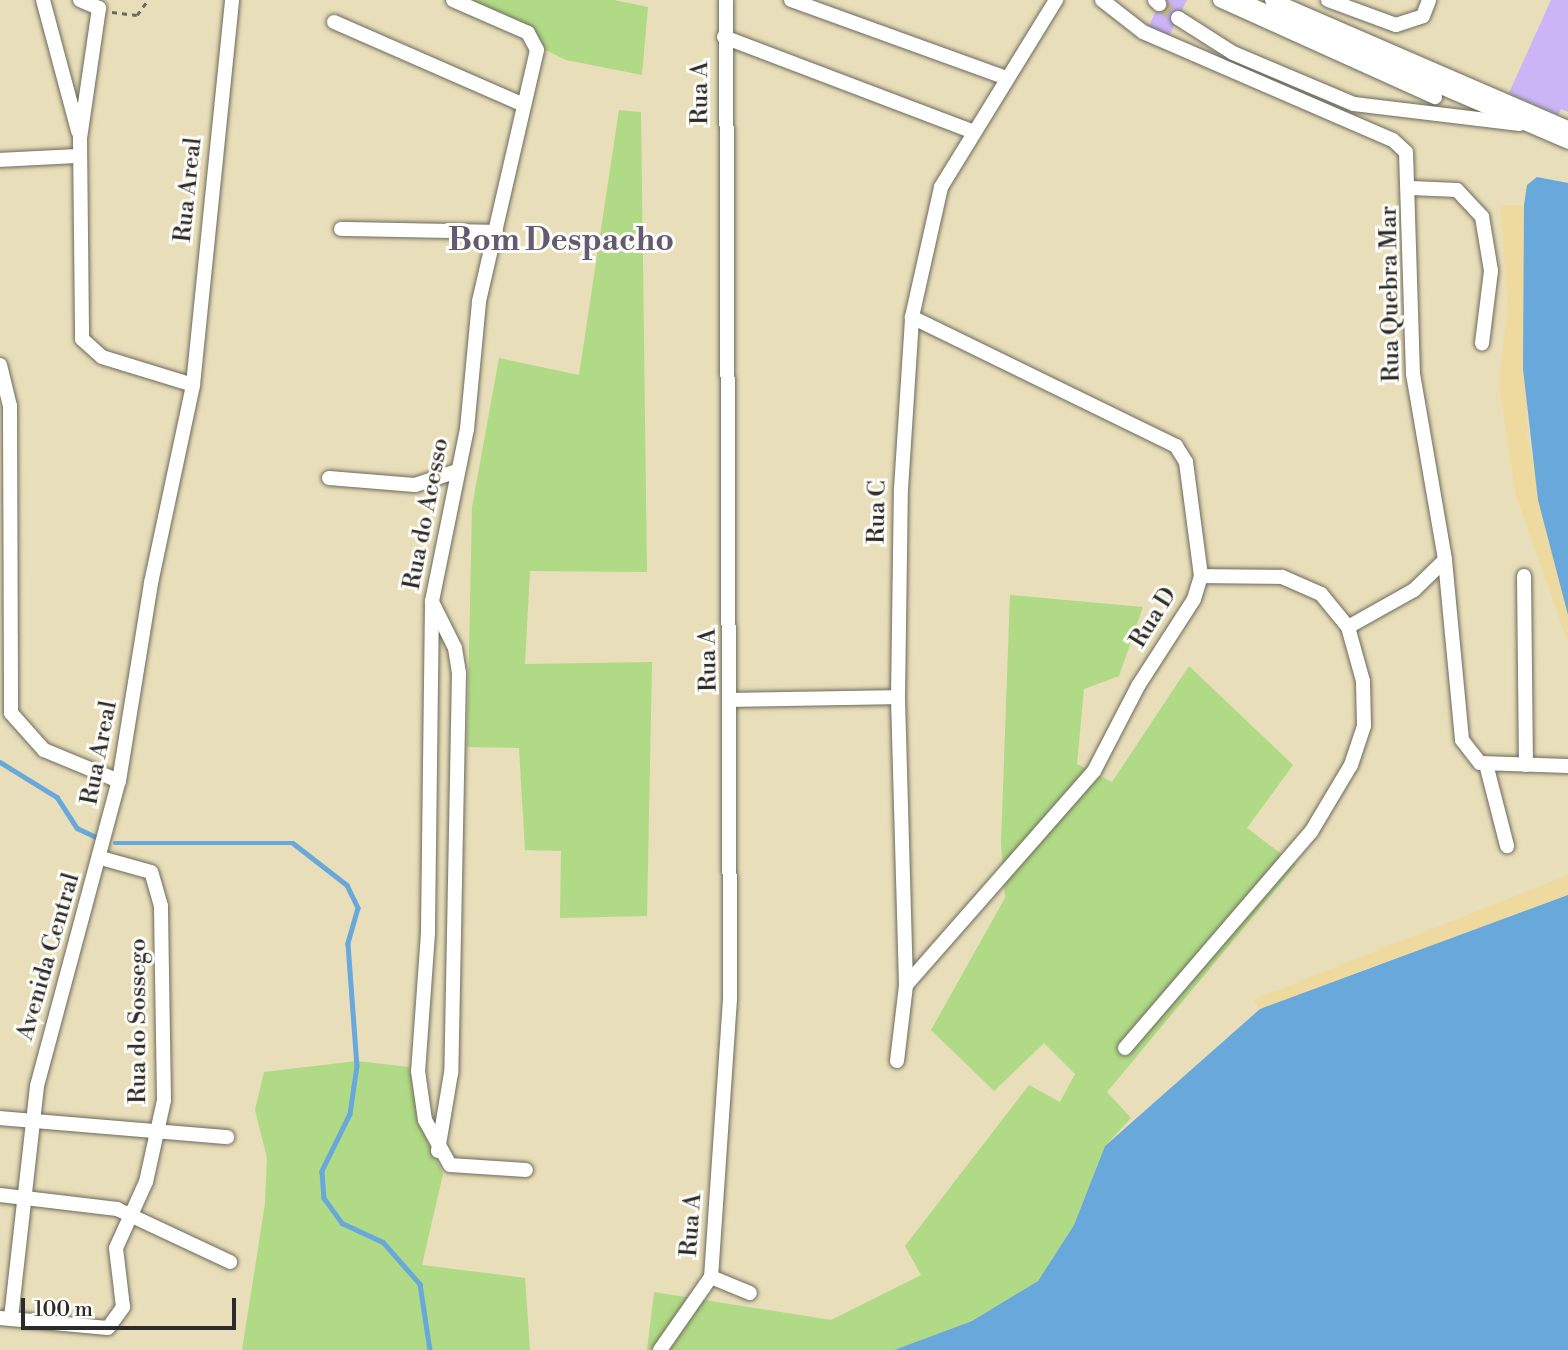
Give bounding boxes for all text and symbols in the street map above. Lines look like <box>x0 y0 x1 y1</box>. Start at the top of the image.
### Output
street label: Rua A <box>687 61 715 125</box>
street label: Rua Areal <box>169 136 209 244</box>
street label: Rua Quebra Mar <box>1375 205 1407 383</box>
district label: Bom Despacho <box>448 221 674 259</box>
street label: Rua do Acesso <box>398 436 456 592</box>
street label: Rua C <box>863 480 893 544</box>
street label: Rua D <box>1124 582 1184 654</box>
street label: Rua A <box>694 628 724 692</box>
street label: Rua Areal <box>76 699 124 807</box>
street label: Avenida Central <box>11 870 87 1044</box>
street label: Rua do Sossego <box>125 938 153 1104</box>
street label: Rua A <box>675 1192 709 1258</box>
scale bar <box>24 1284 240 1328</box>
text: 100 m <box>34 1297 93 1323</box>

